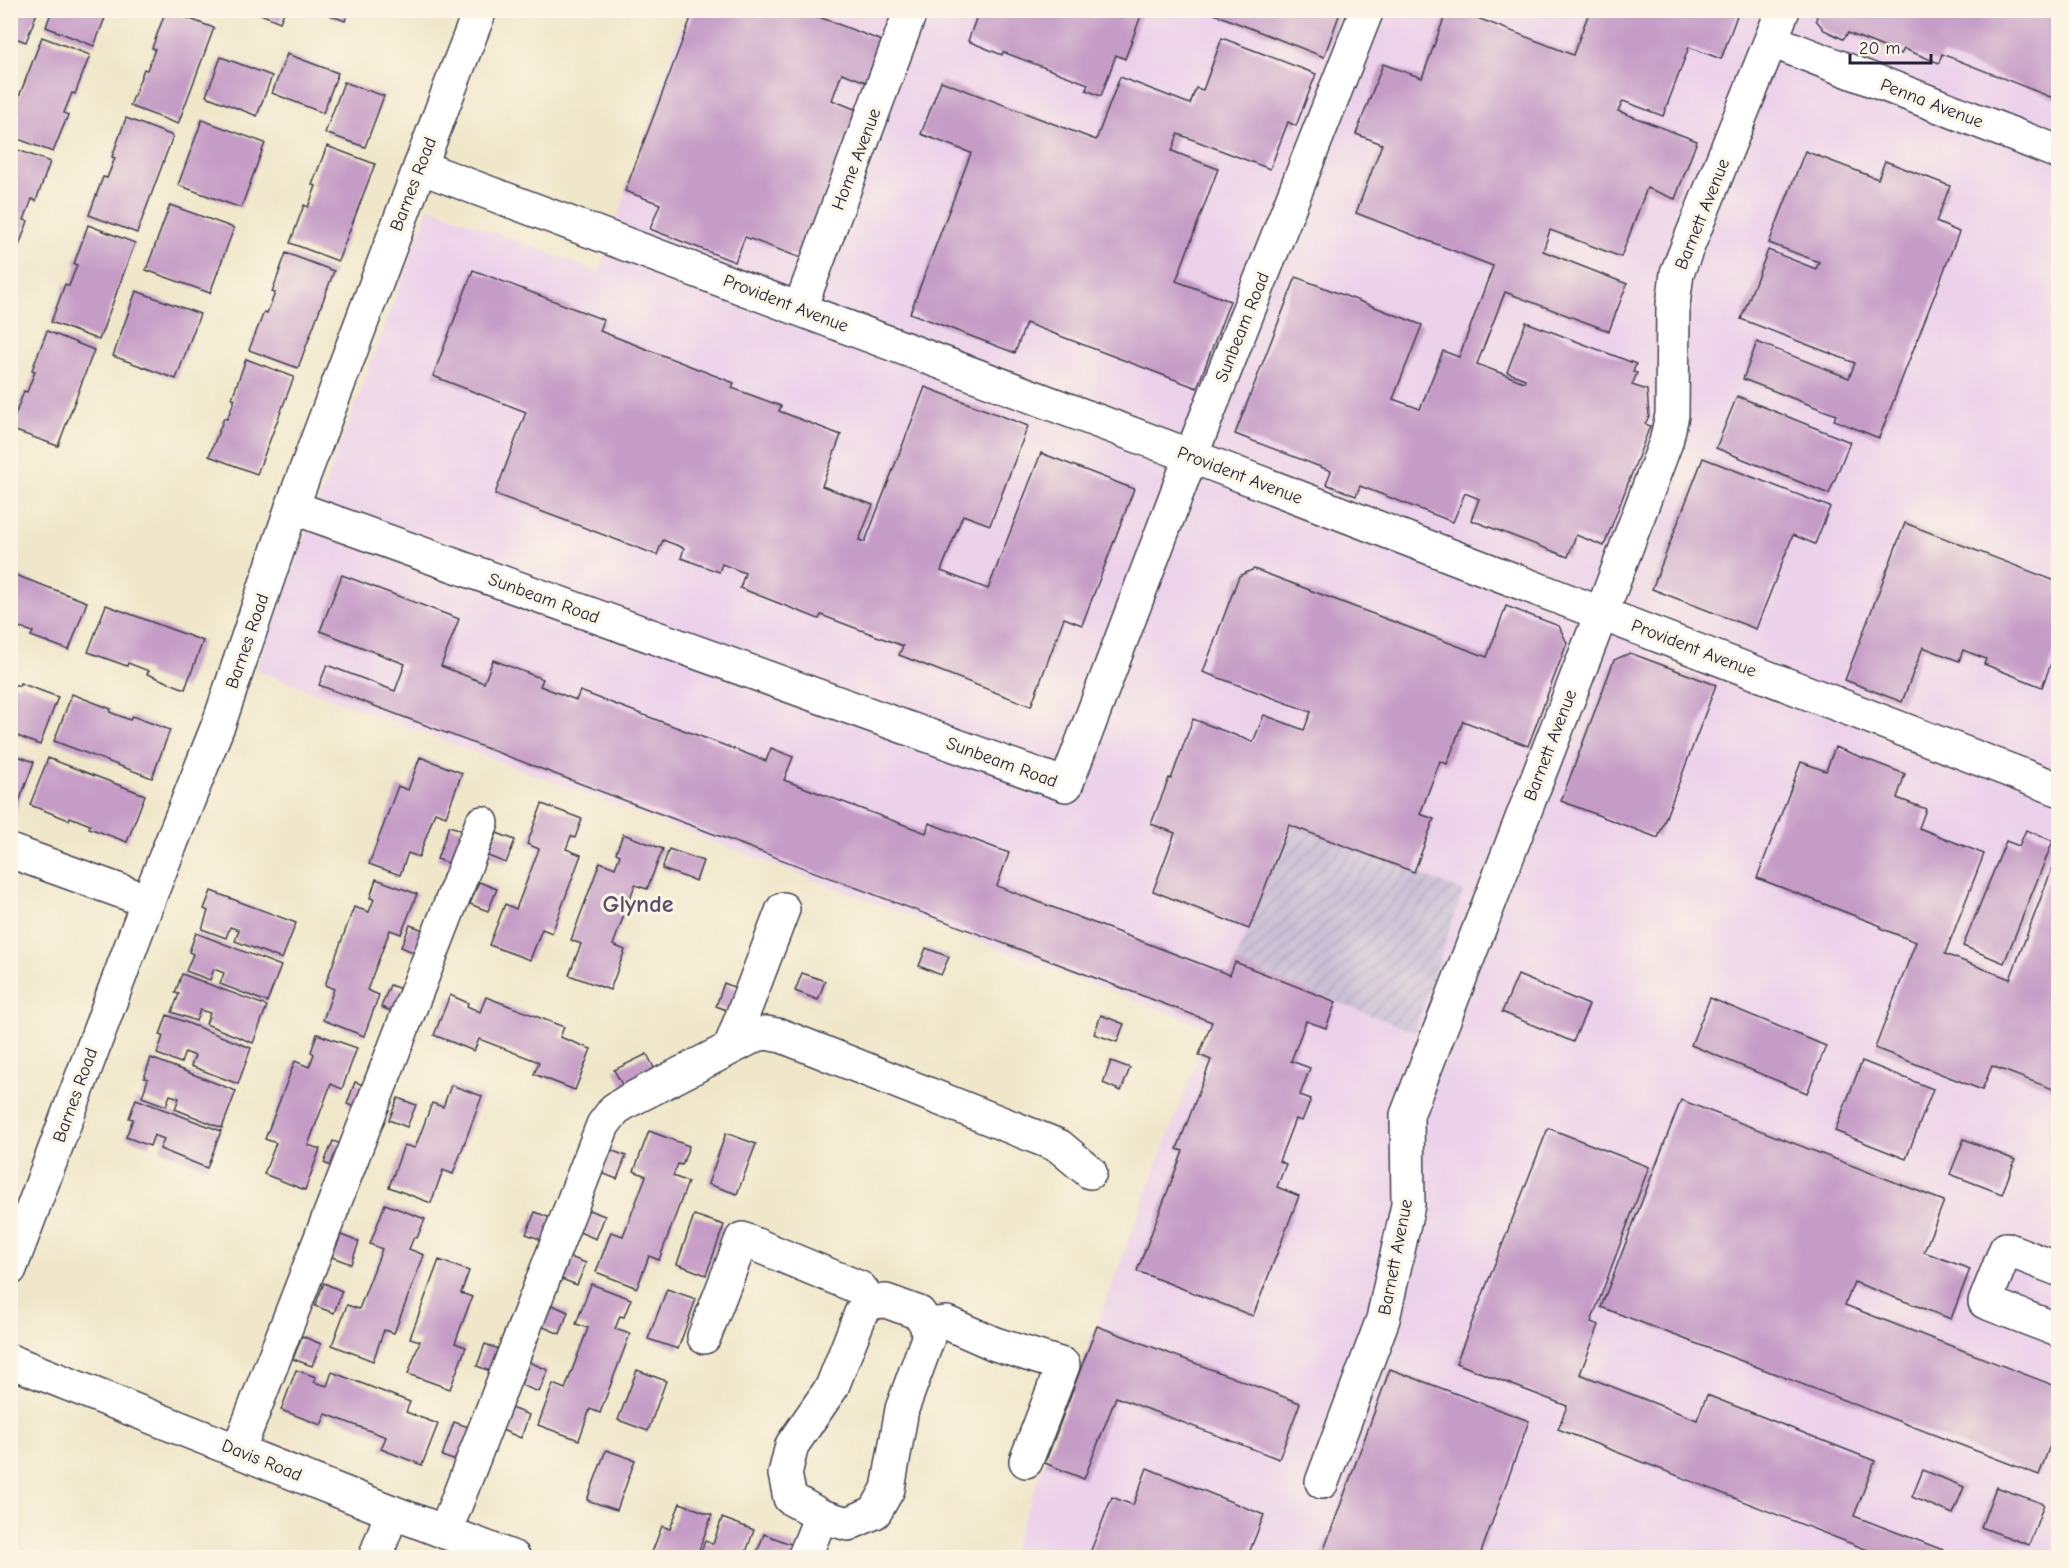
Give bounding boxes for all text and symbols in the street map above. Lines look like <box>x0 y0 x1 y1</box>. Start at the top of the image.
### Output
scale bar <box>1850 27 1931 65</box>
text: 20 m <box>1859 38 1900 59</box>
street label: Penna Avenue <box>1877 74 1986 133</box>
street label: Home Avenue <box>827 105 885 213</box>
street label: Barnes Road <box>386 134 441 234</box>
street label: Barnett Avenue <box>1671 156 1734 273</box>
street label: Sunbeam Road <box>1211 269 1274 385</box>
street label: Provident Avenue <box>720 270 851 337</box>
street label: Provident Avenue <box>1174 442 1305 509</box>
street label: Sunbeam Road <box>485 569 602 628</box>
street label: Barnes Road <box>221 591 274 691</box>
street label: Provident Avenue <box>1628 615 1759 682</box>
street label: Barnett Avenue <box>1520 686 1581 804</box>
street label: Sunbeam Road <box>943 733 1060 792</box>
district label: Glynde <box>603 890 674 918</box>
street label: Barnes Road <box>49 1045 102 1145</box>
street label: Barnett Avenue <box>1374 1197 1417 1317</box>
street label: Davis Road <box>219 1435 305 1486</box>

